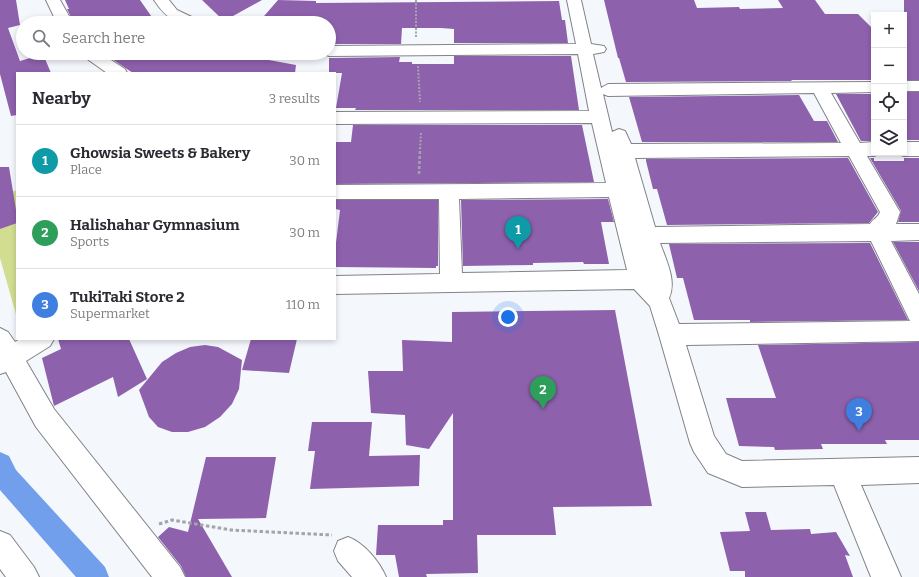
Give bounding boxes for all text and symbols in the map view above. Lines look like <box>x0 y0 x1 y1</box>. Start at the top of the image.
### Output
map controls <box>871 12 907 156</box>
button: + <box>871 12 907 48</box>
search box <box>16 16 336 60</box>
icon: search <box>30 27 52 49</box>
text: Search here <box>62 29 145 47</box>
button: − <box>871 48 907 84</box>
button: locate <box>871 84 907 120</box>
text: Nearby <box>32 88 91 109</box>
text: 3 results <box>269 91 320 106</box>
button: layers <box>871 120 907 156</box>
text: Ghowsia Sweets & Bakery <box>70 144 250 162</box>
text: 1 <box>42 153 48 168</box>
text: 30 m <box>289 153 320 168</box>
text: Place <box>70 162 102 177</box>
text: Halishahar Gymnasium <box>70 216 240 234</box>
pin: 1 <box>505 216 531 249</box>
text: 2 <box>41 225 49 240</box>
text: 30 m <box>289 225 320 240</box>
text: Sports <box>70 234 109 249</box>
text: TukiTaki Store 2 <box>70 288 185 306</box>
text: 3 <box>41 297 49 312</box>
text: 110 m <box>286 297 320 312</box>
text: Supermarket <box>70 306 150 321</box>
your location <box>498 307 518 327</box>
pin: 2 <box>530 376 556 409</box>
pin: 3 <box>846 398 872 431</box>

